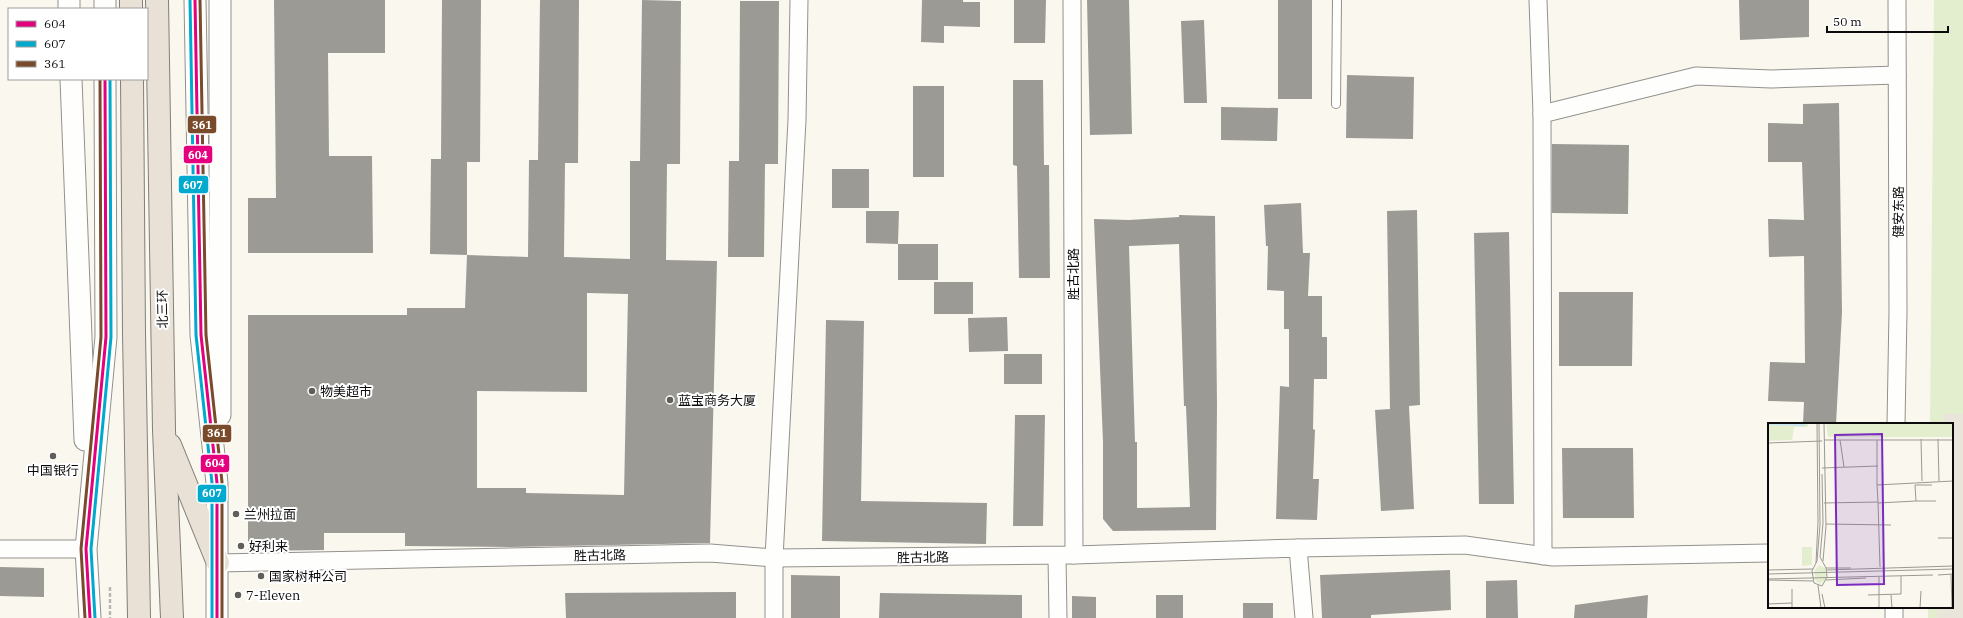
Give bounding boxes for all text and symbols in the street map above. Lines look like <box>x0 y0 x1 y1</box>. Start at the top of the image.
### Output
legend <box>8 8 148 80</box>
scale bar <box>1827 8 1948 34</box>
text: 50 m <box>1833 14 1862 29</box>
text: 604 <box>44 16 66 31</box>
text: 607 <box>44 36 66 51</box>
text: 361 <box>44 56 66 71</box>
line badge: 361 <box>187 115 217 134</box>
text: 361 <box>192 118 212 132</box>
line badge: 604 <box>183 145 213 164</box>
text: 604 <box>188 148 208 162</box>
line badge: 607 <box>178 175 209 194</box>
text: 607 <box>183 178 203 192</box>
street label: 健安东路 <box>1890 186 1907 238</box>
street label: 胜古北路 <box>1065 248 1082 300</box>
street label: 北三环 <box>154 289 171 329</box>
place label: 物美超市 <box>320 383 372 400</box>
marker: 物美超市 <box>307 386 317 396</box>
place label: 蓝宝商务大厦 <box>678 392 756 409</box>
marker: 蓝宝商务大厦 <box>665 395 675 405</box>
inset map <box>1768 423 1953 608</box>
line badge: 361 <box>202 424 232 443</box>
text: 361 <box>207 426 227 440</box>
marker: 中国银行 <box>48 451 58 461</box>
line badge: 604 <box>200 454 230 473</box>
text: 604 <box>205 456 225 470</box>
place label: 中国银行 <box>27 462 79 479</box>
line badge: 607 <box>197 484 227 503</box>
text: 607 <box>202 486 222 500</box>
place label: 兰州拉面 <box>244 506 296 523</box>
marker: 兰州拉面 <box>231 509 241 519</box>
place label: 好利来 <box>249 538 288 555</box>
marker: 好利来 <box>236 541 246 551</box>
street label: 胜古北路 <box>574 547 626 564</box>
street label: 胜古北路 <box>897 549 949 566</box>
place label: 国家树种公司 <box>269 568 347 585</box>
marker: 国家树种公司 <box>256 571 266 581</box>
place label: 7-Eleven <box>246 587 300 604</box>
marker: 7-Eleven <box>233 590 243 600</box>

